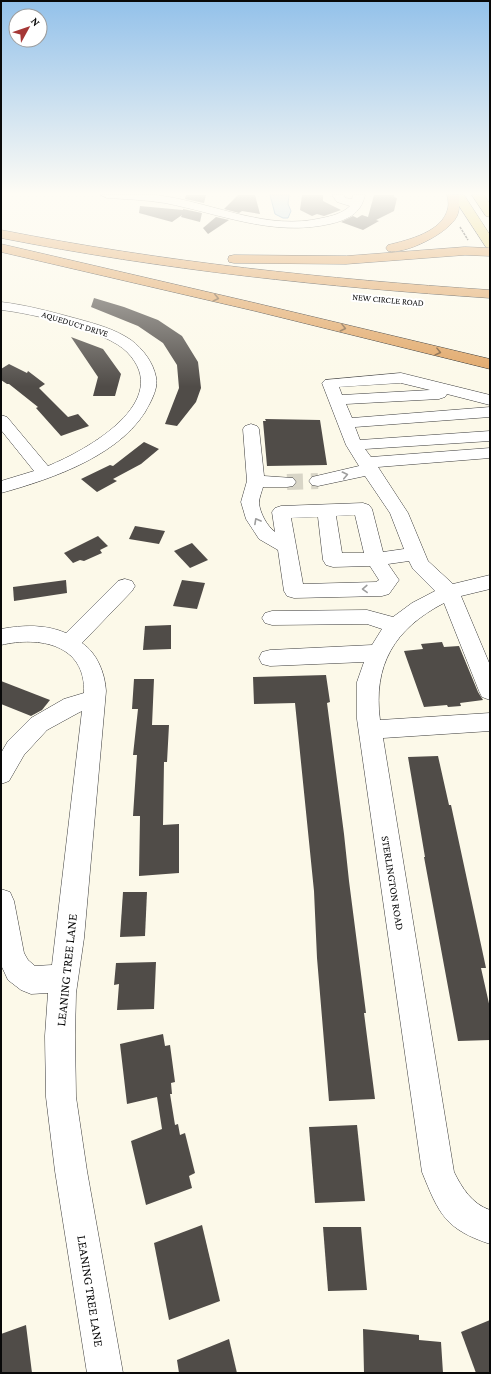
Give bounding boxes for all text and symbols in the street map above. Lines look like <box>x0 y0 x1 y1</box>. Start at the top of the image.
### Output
north arrow <box>8 8 48 48</box>
text: N <box>29 15 43 29</box>
street label: NEW CIRCLE ROAD <box>352 292 424 308</box>
one-way arrow <box>213 293 220 301</box>
street label: AQUEDUCT DRIVE <box>40 309 110 339</box>
one-way arrow <box>339 324 346 332</box>
one-way arrow <box>434 347 441 356</box>
one-way arrow <box>342 472 348 480</box>
one-way arrow <box>255 518 262 525</box>
one-way arrow <box>362 585 368 593</box>
street label: STERLINGTON ROAD <box>380 835 406 931</box>
street label: LEANING TREE LANE <box>53 913 80 1027</box>
street label: LEANING TREE LANE <box>74 1234 107 1348</box>

